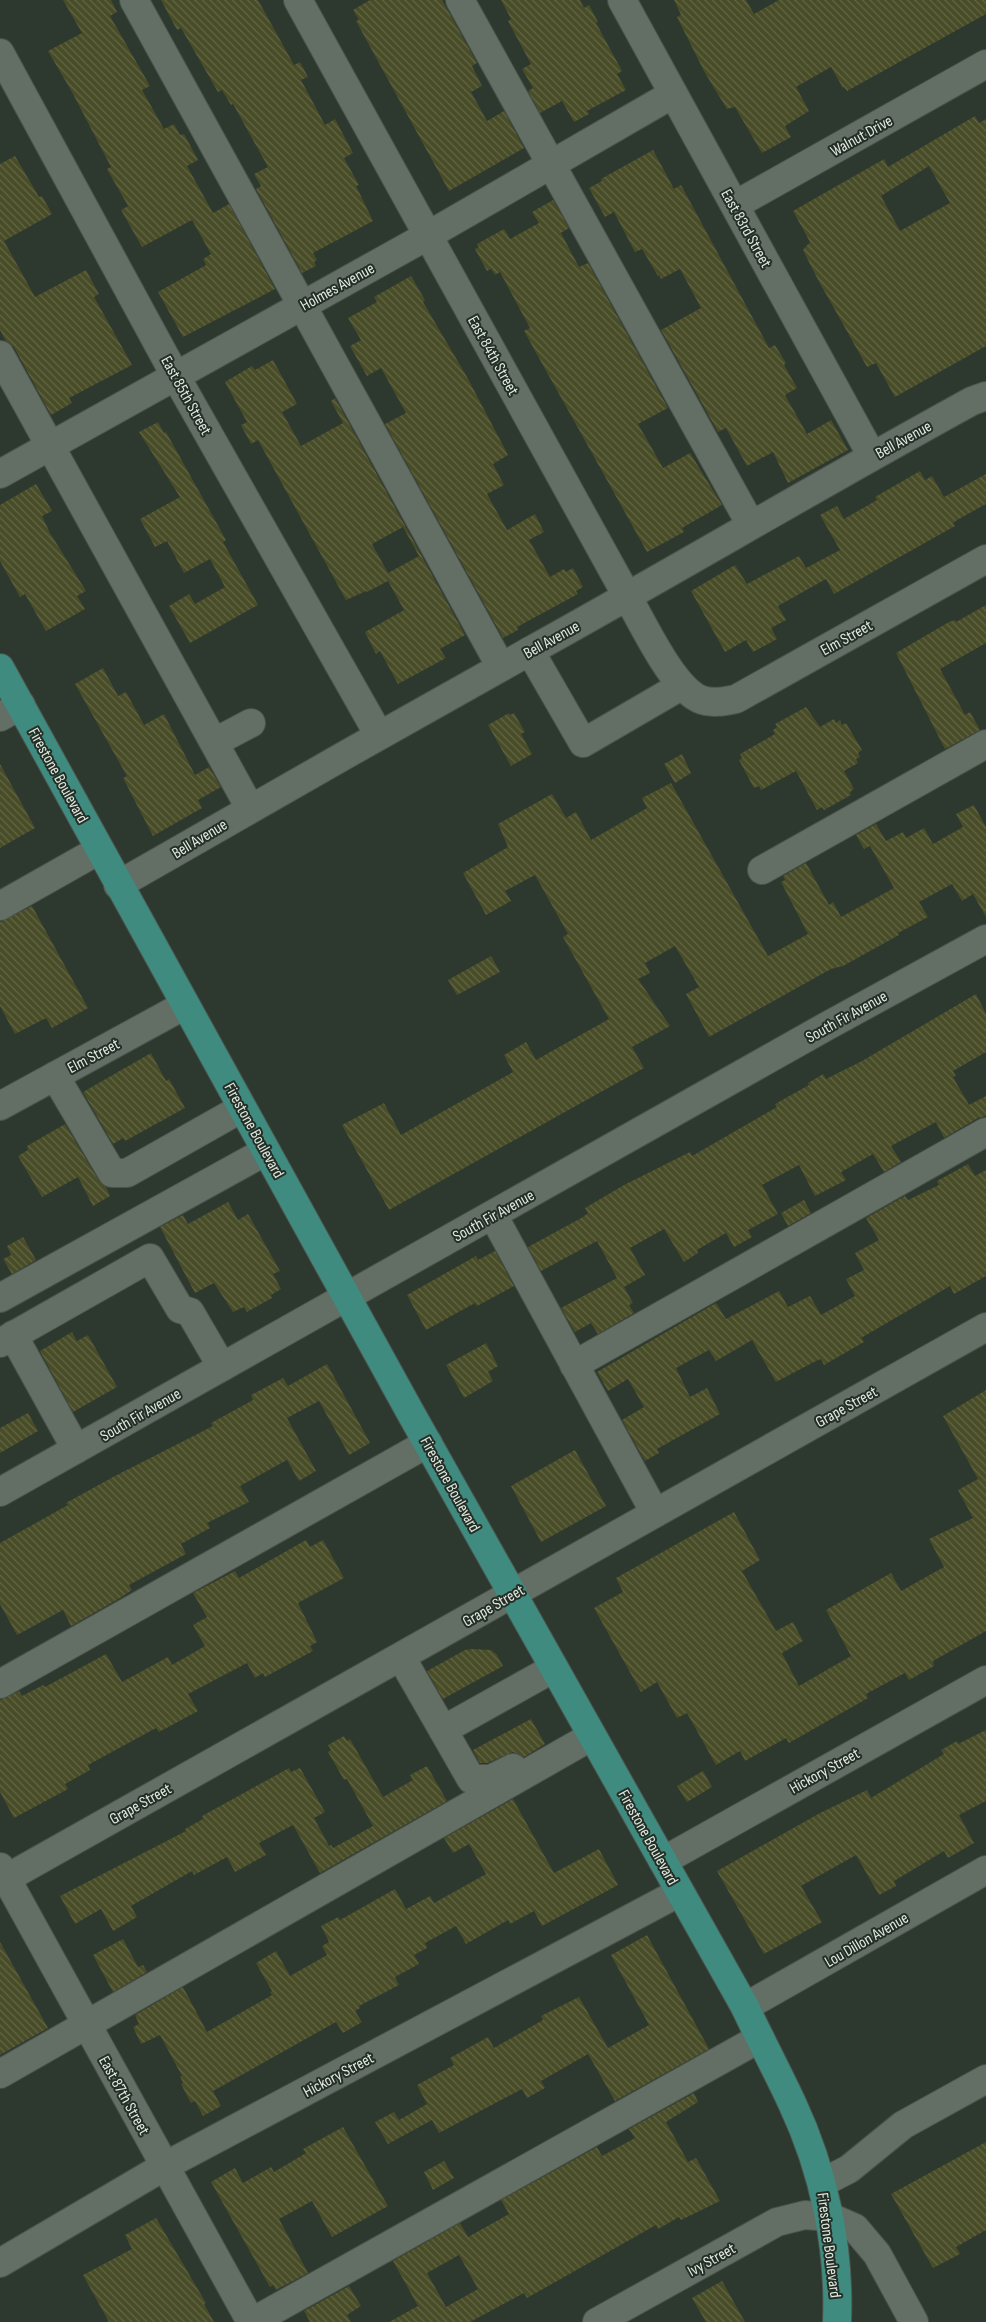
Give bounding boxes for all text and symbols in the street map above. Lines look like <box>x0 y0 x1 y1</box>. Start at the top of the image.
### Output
street label: Walnut Drive <box>827 112 896 161</box>
street label: East 83rd Street <box>716 186 775 271</box>
street label: Holmes Avenue <box>297 259 378 315</box>
street label: East 84th Street <box>463 313 522 399</box>
street label: East 85th Street <box>156 353 215 439</box>
street label: Bell Avenue <box>872 417 935 463</box>
street label: Elm Street <box>818 616 876 660</box>
street label: Bell Avenue <box>520 617 583 663</box>
street label: Firestone Boulevard <box>24 725 92 827</box>
street label: Bell Avenue <box>169 815 231 863</box>
street label: South Fir Avenue <box>803 987 891 1047</box>
street label: Elm Street <box>64 1035 123 1078</box>
street label: Firestone Boulevard <box>220 1080 288 1182</box>
street label: South Fir Avenue <box>450 1186 538 1246</box>
street label: Grape Street <box>812 1382 881 1432</box>
street label: South Fir Avenue <box>97 1385 184 1446</box>
street label: Firestone Boulevard <box>416 1434 484 1536</box>
street label: Grape Street <box>460 1581 528 1631</box>
street label: Hickory Street <box>786 1744 863 1798</box>
street label: Grape Street <box>106 1779 175 1829</box>
street label: Firestone Boulevard <box>614 1787 682 1889</box>
street label: Lou Dillon Avenue <box>821 1909 912 1972</box>
street label: Hickory Street <box>300 2049 377 2102</box>
street label: East 87th Street <box>94 2053 153 2139</box>
street label: Firestone Boulevard <box>813 2191 844 2299</box>
street label: Ivy Street <box>684 2239 739 2281</box>

